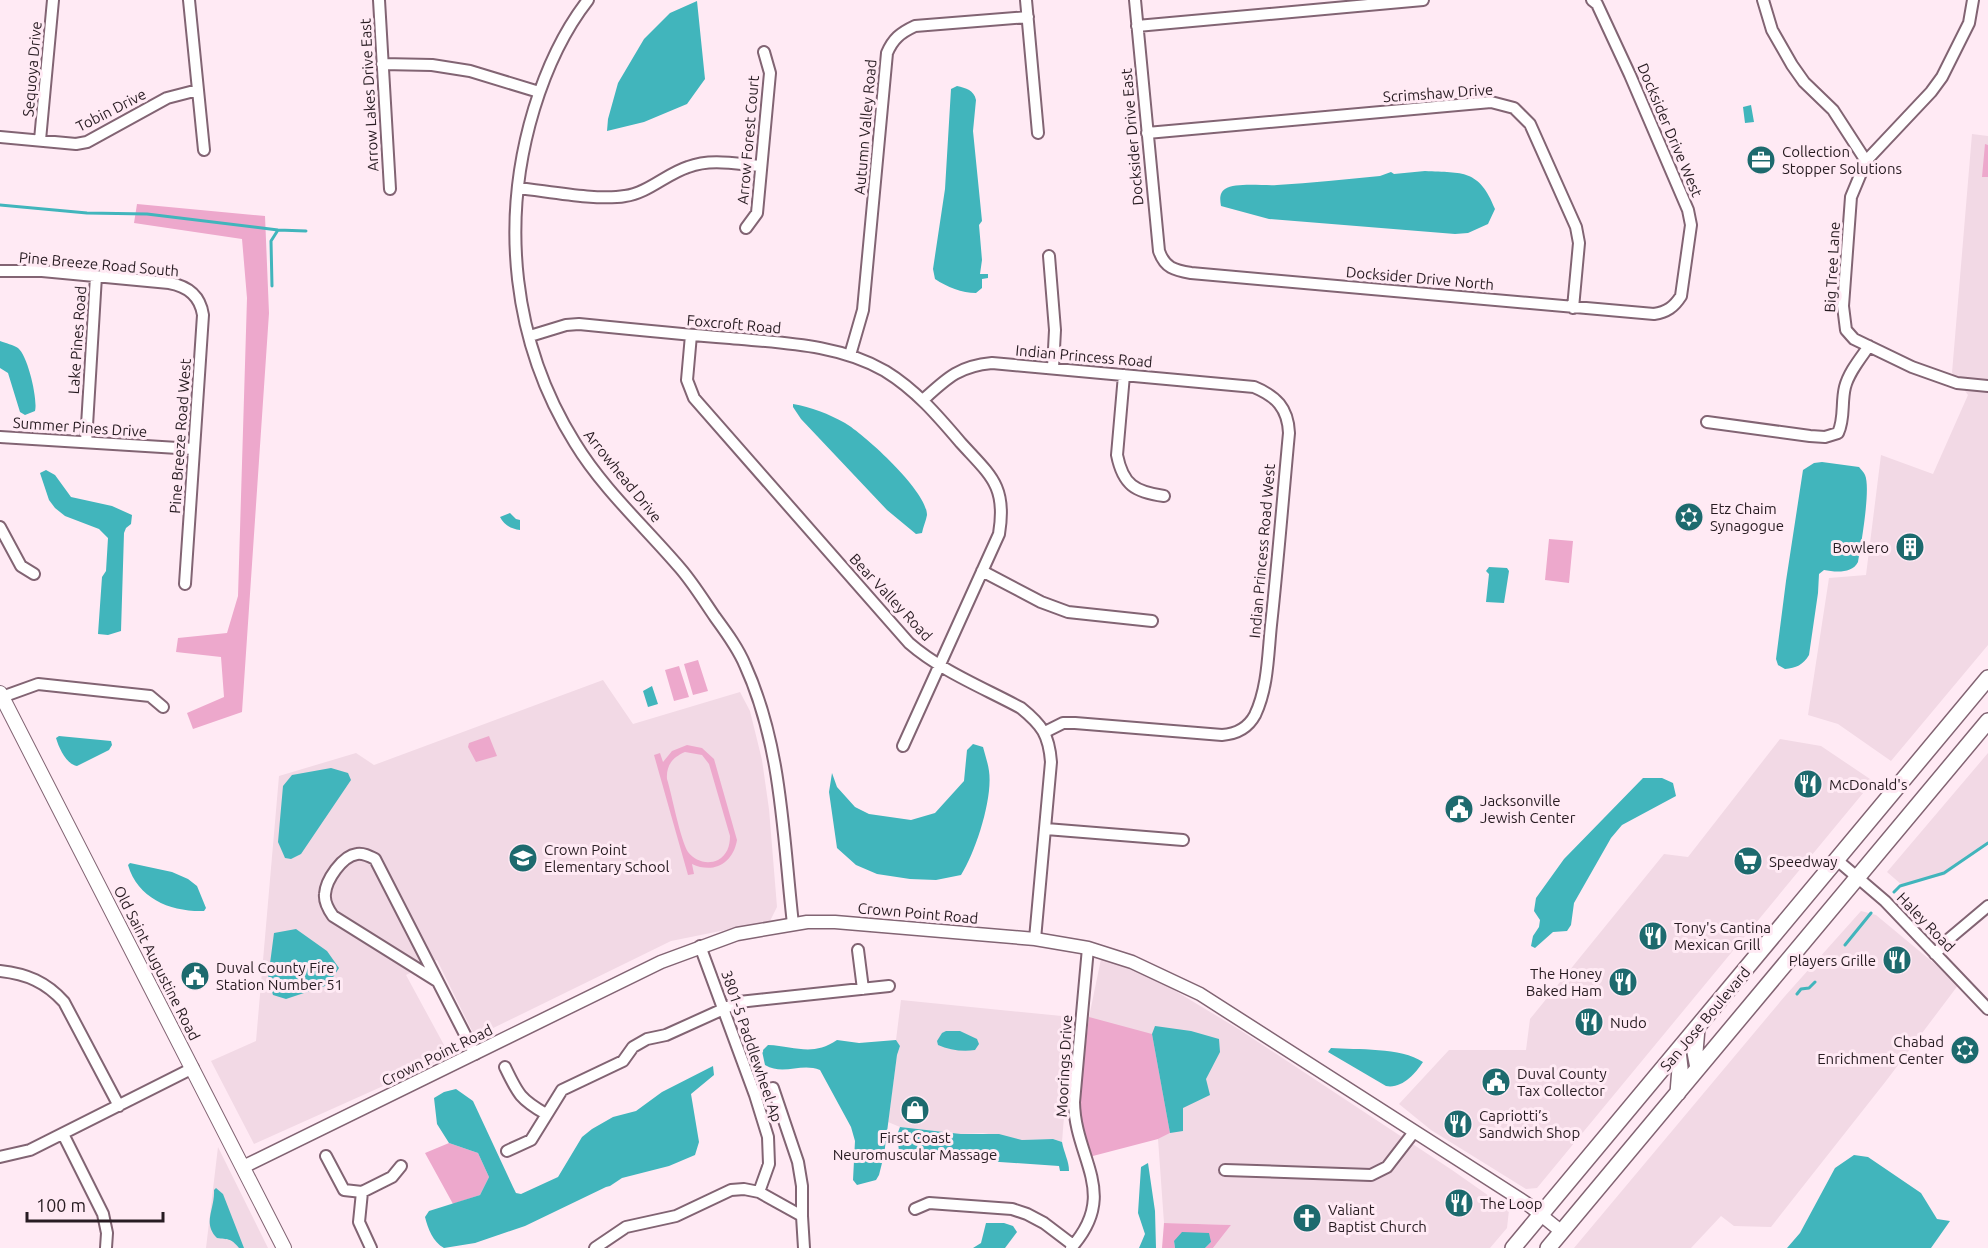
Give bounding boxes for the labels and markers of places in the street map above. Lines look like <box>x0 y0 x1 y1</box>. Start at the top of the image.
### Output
place label: Collection Stopper Solutions <box>1782 143 1902 177</box>
office icon: Collection Stopper Solutions <box>1745 144 1777 176</box>
place label: Etz Chaim Synagogue <box>1710 500 1784 534</box>
synagogue icon: Etz Chaim Synagogue <box>1673 501 1705 533</box>
building icon: Bowlero <box>1894 531 1926 563</box>
place label: Bowlero <box>1832 539 1889 556</box>
restaurant icon: McDonald's <box>1792 768 1824 800</box>
place label: McDonald's <box>1829 776 1907 793</box>
place label: Jacksonville Jewish Center <box>1480 792 1576 826</box>
public building icon: Jacksonville Jewish Center <box>1443 793 1475 825</box>
place label: Crown Point Elementary School <box>544 841 670 875</box>
school or university icon: Crown Point Elementary School <box>507 842 539 874</box>
supermarket icon: Speedway <box>1732 845 1764 877</box>
place label: Speedway <box>1769 853 1838 870</box>
place label: Tony's Cantina Mexican Grill <box>1674 919 1771 953</box>
restaurant icon: Tony's Cantina Mexican Grill <box>1637 920 1669 952</box>
restaurant icon: Players Grille <box>1881 944 1913 976</box>
place label: Players Grille <box>1789 952 1876 969</box>
place label: Duval County Fire Station Number 51 <box>216 959 343 993</box>
public building icon: Duval County Fire Station Number 51 <box>179 960 211 992</box>
place label: The Honey Baked Ham <box>1526 965 1602 999</box>
restaurant icon: The Honey Baked Ham <box>1607 966 1639 998</box>
restaurant icon: Nudo <box>1573 1006 1605 1038</box>
place label: Nudo <box>1610 1014 1647 1031</box>
place label: Chabad Enrichment Center <box>1817 1033 1944 1067</box>
synagogue icon: Chabad Enrichment Center <box>1949 1034 1981 1066</box>
place label: Duval County Tax Collector <box>1517 1065 1607 1099</box>
public building icon: Duval County Tax Collector <box>1480 1066 1512 1098</box>
shop icon: First Coast Neuromuscular Massage <box>899 1094 931 1126</box>
place label: Capriotti’s Sandwich Shop <box>1479 1107 1580 1141</box>
restaurant icon: Capriotti’s Sandwich Shop <box>1442 1108 1474 1140</box>
place label: First Coast Neuromuscular Massage <box>833 1129 997 1163</box>
restaurant icon: The Loop <box>1443 1187 1475 1219</box>
place label: The Loop <box>1480 1195 1543 1212</box>
place label: Valiant Baptist Church <box>1328 1201 1427 1235</box>
church icon: Valiant Baptist Church <box>1291 1202 1323 1234</box>

